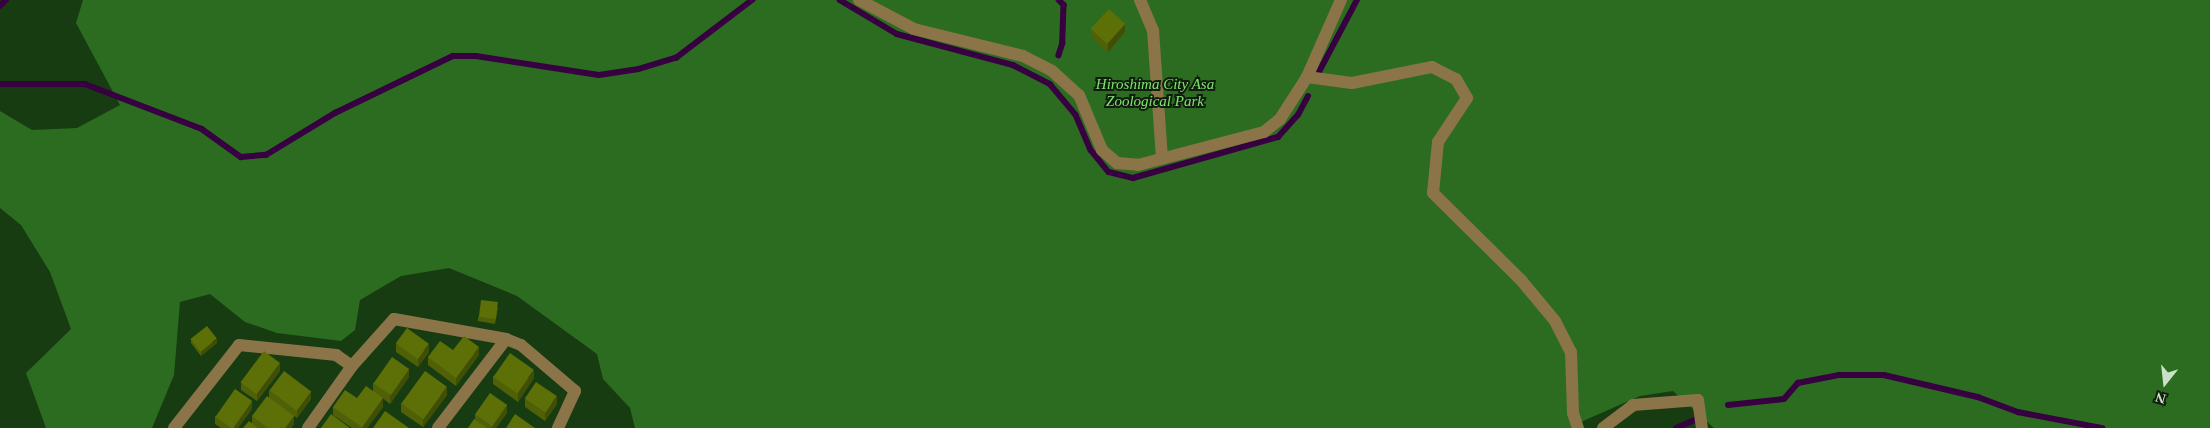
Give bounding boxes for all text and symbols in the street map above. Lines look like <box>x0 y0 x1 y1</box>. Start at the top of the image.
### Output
park label: Hiroshima City Asa Zoological Park <box>1089 75 1221 110</box>
north arrow <box>2140 358 2190 408</box>
text: N <box>2154 389 2168 407</box>

